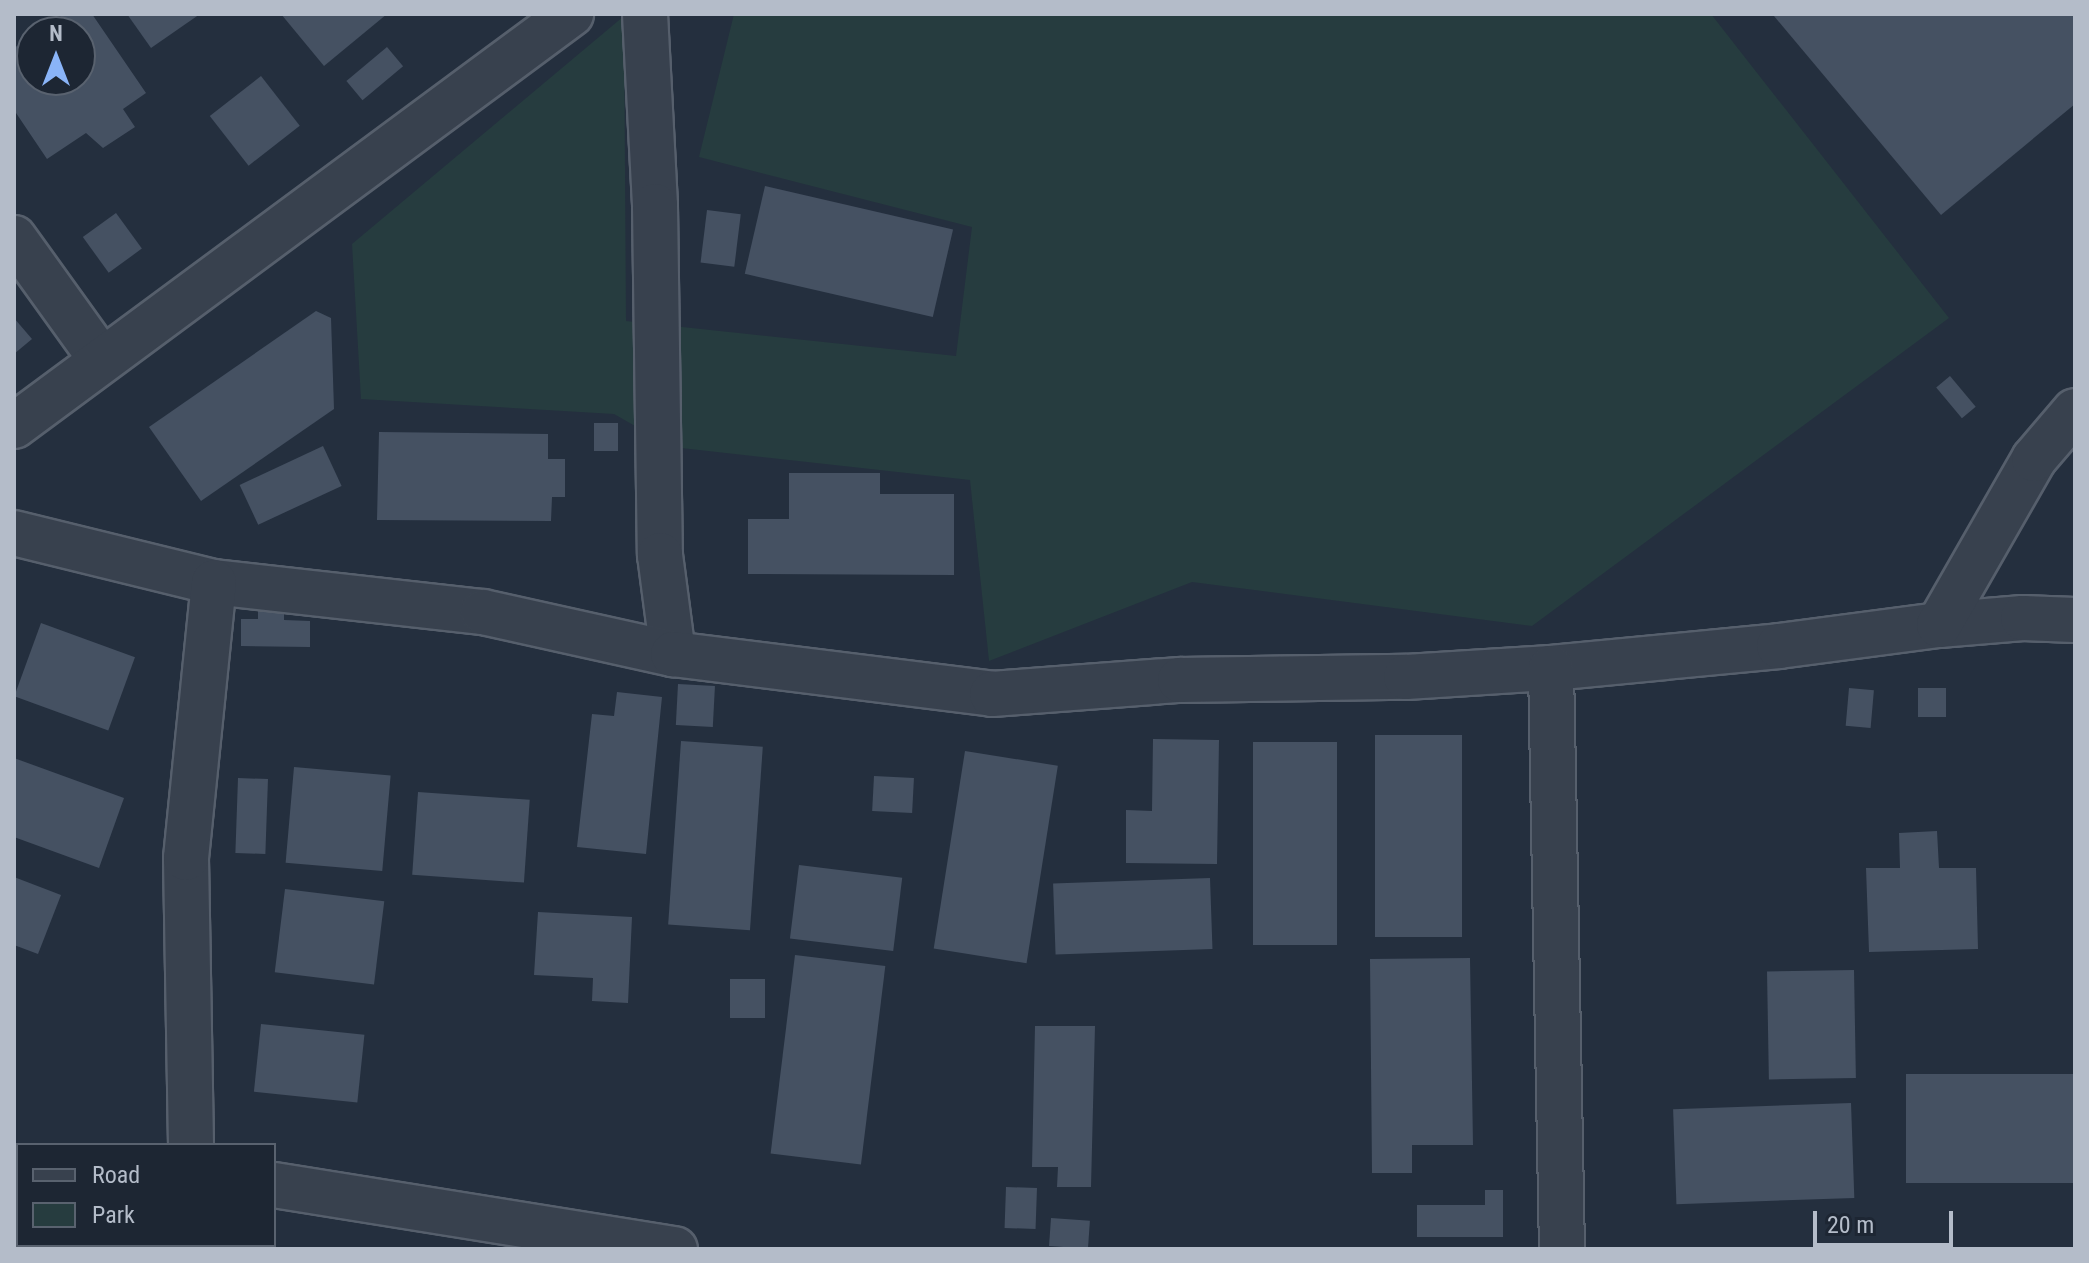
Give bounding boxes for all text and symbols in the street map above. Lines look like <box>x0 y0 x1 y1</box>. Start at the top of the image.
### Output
north arrow <box>16 16 96 96</box>
text: N <box>49 21 63 46</box>
legend <box>16 1143 276 1247</box>
text: Road <box>92 1161 140 1189</box>
scale bar <box>1817 1195 1957 1245</box>
text: Park <box>92 1201 135 1229</box>
text: 20 m <box>1827 1211 1874 1239</box>

